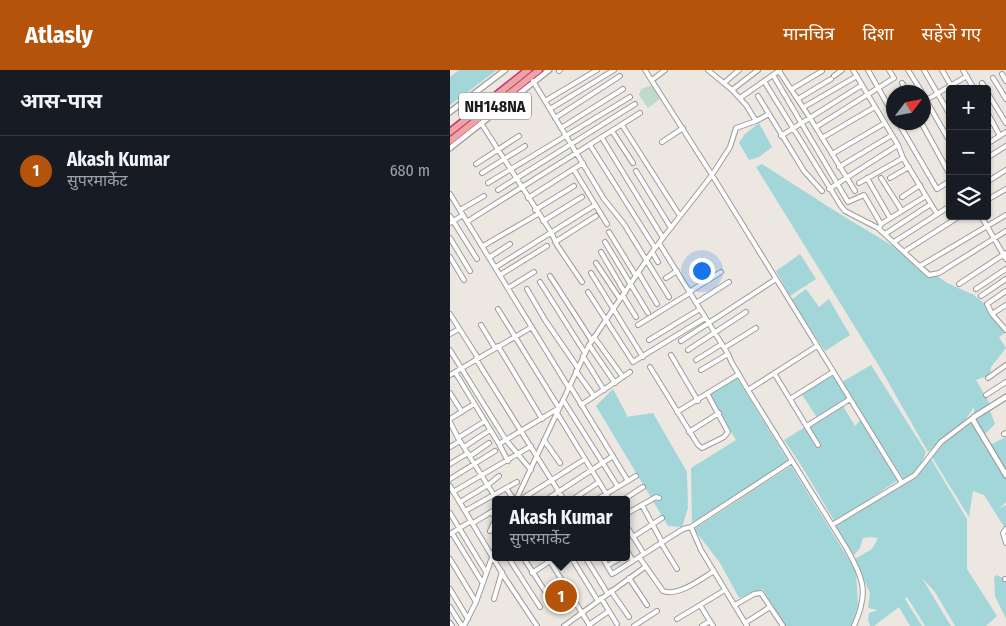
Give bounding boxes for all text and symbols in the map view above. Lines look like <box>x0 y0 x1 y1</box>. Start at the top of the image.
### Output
text: Atlasly <box>25 21 93 49</box>
text: मानचित्र <box>783 23 834 45</box>
text: दिशा <box>862 23 894 45</box>
text: सहेजे गए <box>922 23 981 45</box>
north arrow <box>886 85 931 130</box>
map controls <box>946 85 991 220</box>
button: + <box>946 85 991 130</box>
text: आस-पास <box>20 88 102 114</box>
road number: NH148NA <box>459 92 531 120</box>
button: − <box>946 130 991 175</box>
text: Akash Kumar <box>67 148 170 171</box>
text: 1 <box>33 161 39 180</box>
text: 680 m <box>390 161 430 180</box>
text: सुपरमार्केट <box>67 171 128 190</box>
button: layers <box>946 175 991 220</box>
your location <box>689 258 715 284</box>
popup <box>492 496 630 561</box>
text: Akash Kumar <box>510 506 612 529</box>
text: सुपरमार्केट <box>510 529 570 548</box>
pin: 1 <box>545 577 577 615</box>

